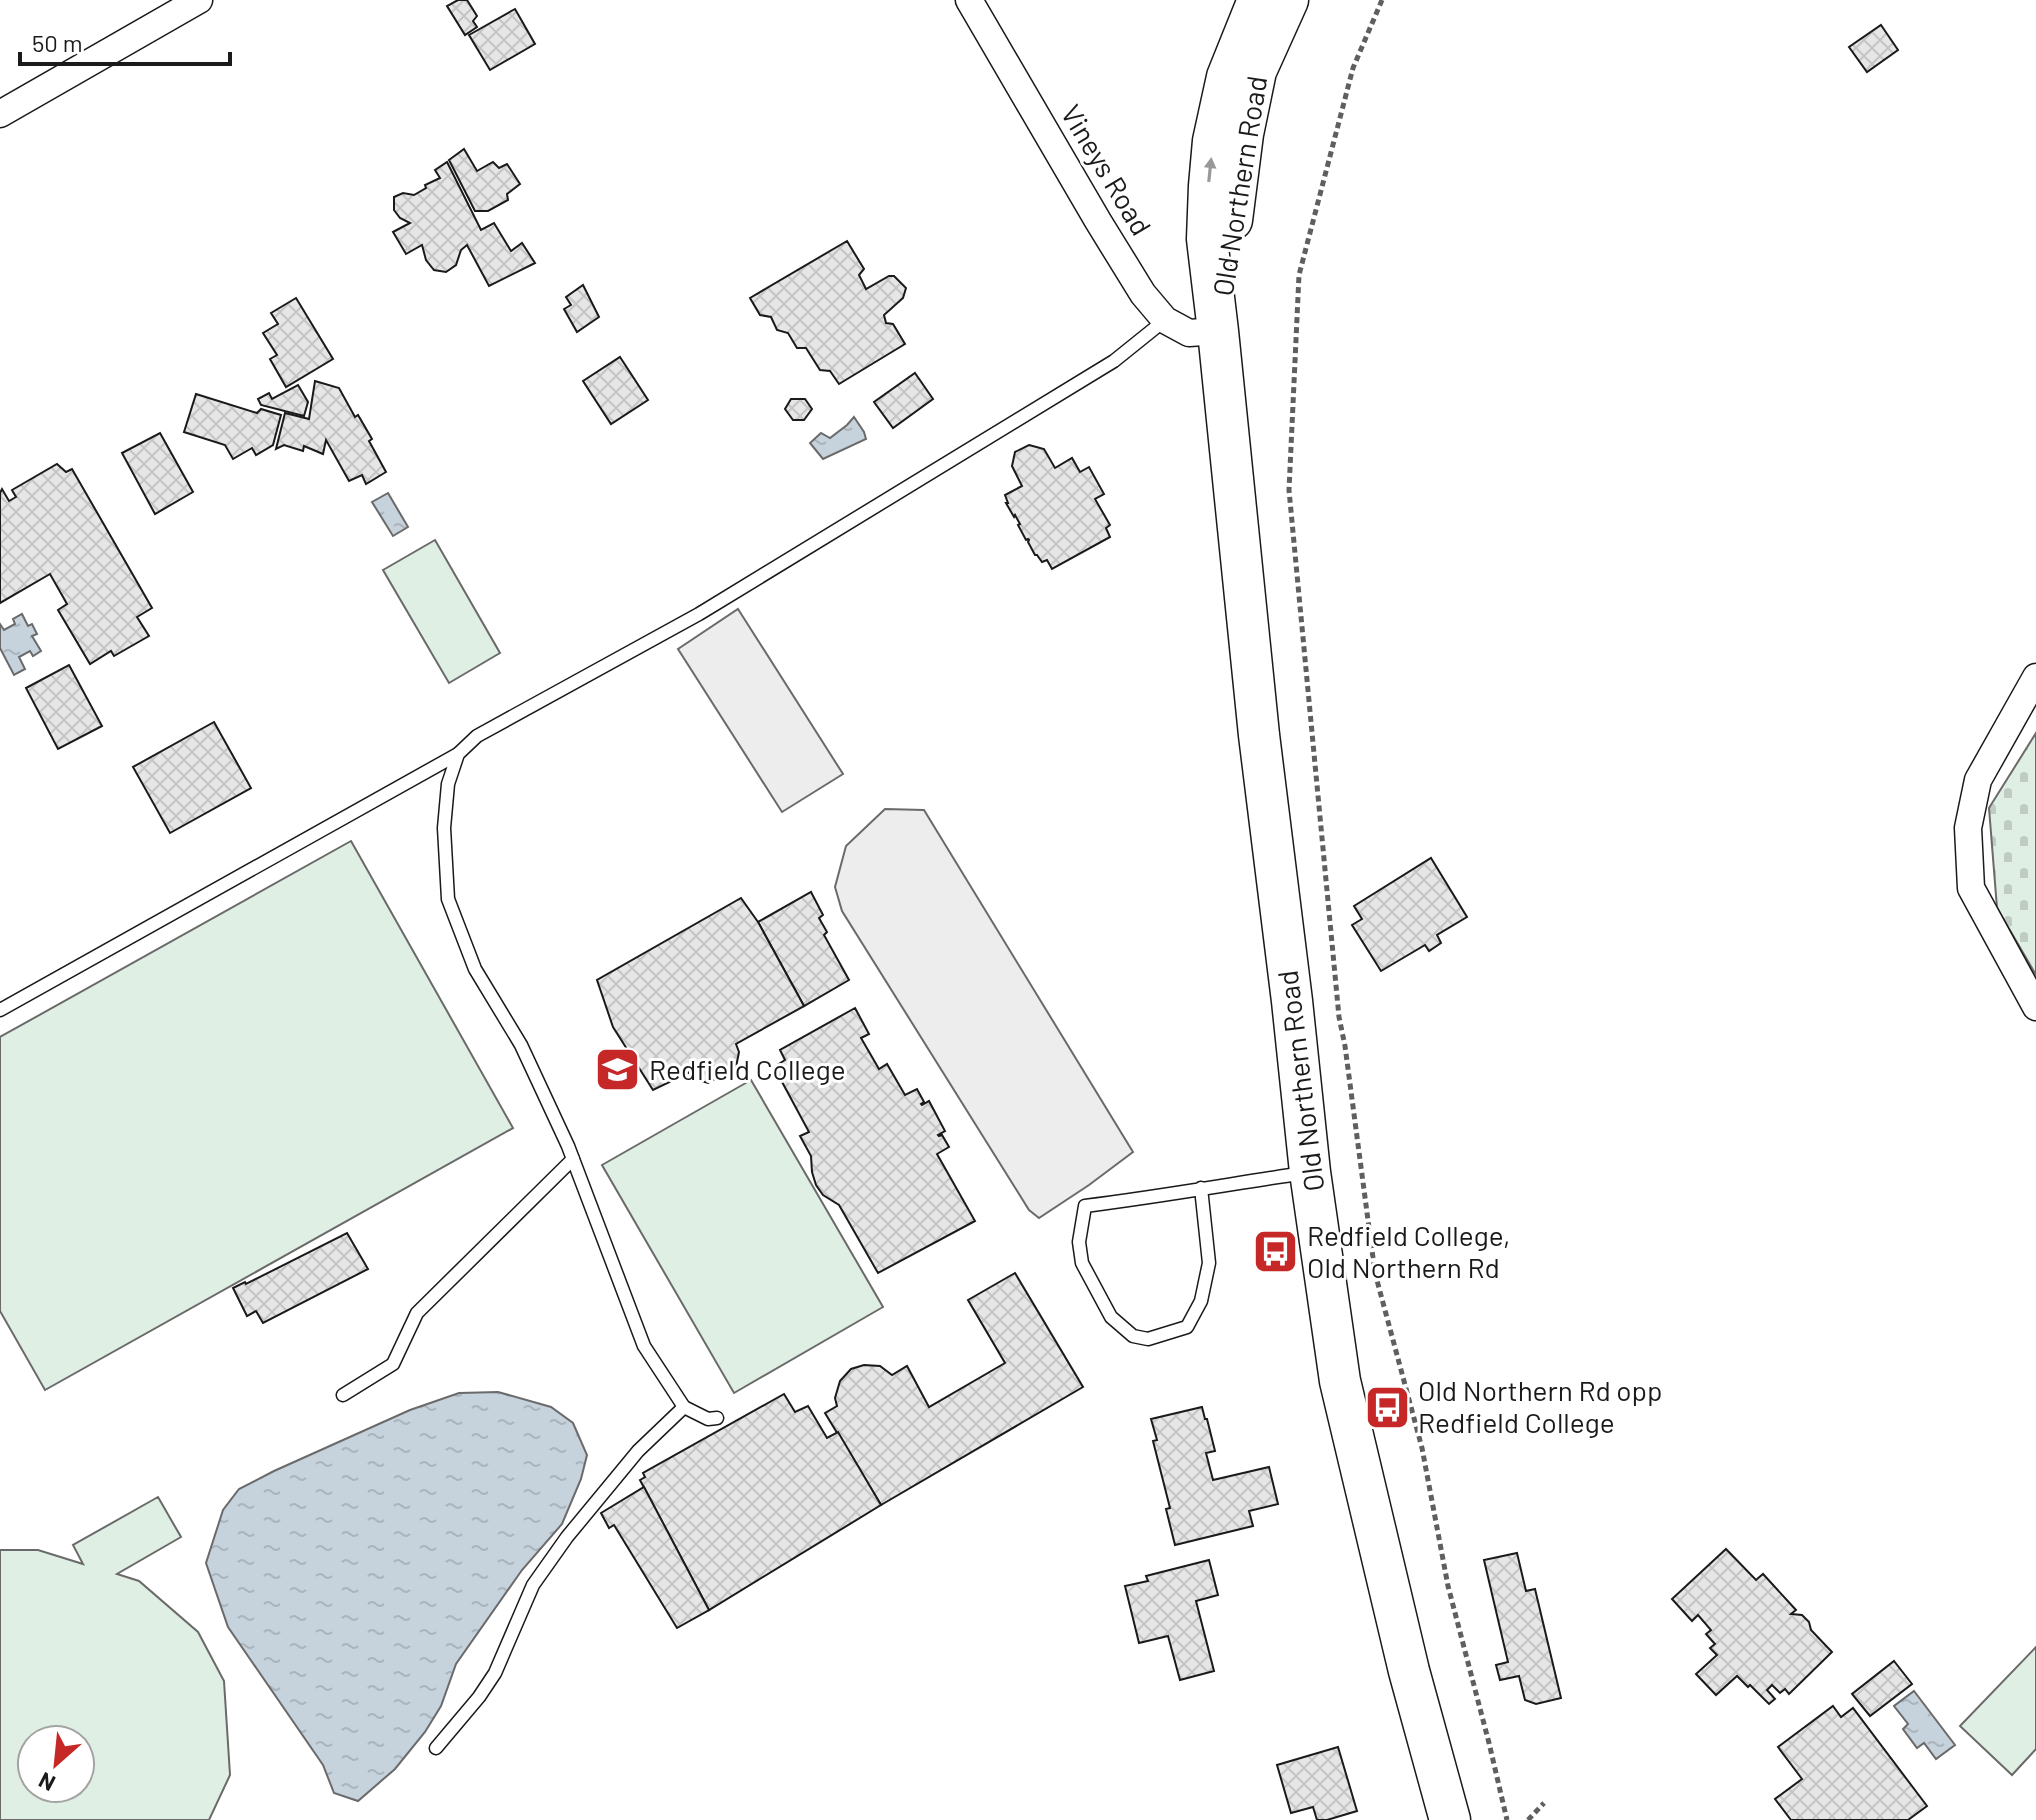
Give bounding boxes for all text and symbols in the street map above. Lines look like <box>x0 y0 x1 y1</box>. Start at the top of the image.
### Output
scale bar <box>20 16 230 66</box>
text: 50 m <box>32 28 83 57</box>
street label: Old Northern Road <box>1205 73 1273 298</box>
street label: Vineys Road <box>1055 98 1159 241</box>
one-way arrow <box>1204 157 1217 182</box>
street label: Old Northern Road <box>1270 969 1330 1194</box>
school or university icon: Redfield College <box>594 1046 642 1094</box>
place label: Redfield College <box>649 1052 846 1086</box>
place label: Redfield College, Old Northern Rd <box>1307 1218 1510 1284</box>
bus stop icon: Redfield College, Old Northern Rd <box>1252 1228 1300 1276</box>
place label: Old Northern Rd opp Redfield College <box>1418 1373 1663 1439</box>
bus stop icon: Old Northern Rd opp Redfield College <box>1363 1383 1411 1431</box>
north arrow <box>16 1724 96 1804</box>
text: N <box>34 1768 59 1798</box>

